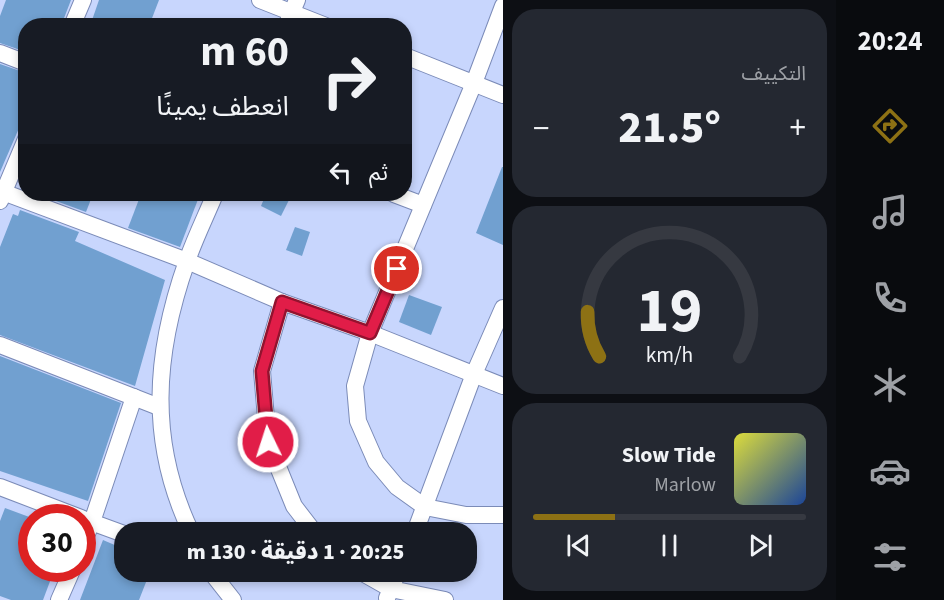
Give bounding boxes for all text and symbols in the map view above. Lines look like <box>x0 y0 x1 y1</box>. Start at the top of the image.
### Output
text: 60 m <box>200 22 289 82</box>
text: 20:24 <box>857 22 923 61</box>
icon: right <box>310 42 388 120</box>
text: التكييف <box>742 60 806 88</box>
text: انعطف يمينًا <box>156 87 289 126</box>
text: 21.5° <box>618 96 721 160</box>
text: − <box>533 105 549 152</box>
text: + <box>790 105 806 152</box>
icon: directions <box>869 105 911 147</box>
icon: left <box>324 156 357 189</box>
text: ثم <box>369 157 388 189</box>
icon: music <box>869 191 911 233</box>
pin <box>371 243 422 294</box>
icon: arrive <box>380 252 413 285</box>
text: 19 <box>637 267 702 356</box>
icon: phone <box>869 277 911 319</box>
text: km/h <box>646 340 693 371</box>
icon: climate <box>869 364 911 406</box>
position arrow <box>236 410 300 474</box>
text: Slow Tide <box>622 439 716 471</box>
icon: car <box>869 450 911 492</box>
text: Marlow <box>654 471 716 499</box>
speed limit sign: 30 <box>18 504 96 582</box>
icon: previous <box>562 529 595 562</box>
icon: pause <box>653 529 686 562</box>
icon: next <box>744 529 777 562</box>
text: 20:25 · 1 دقيقة · 130 m <box>187 536 404 568</box>
icon: filters <box>869 536 911 578</box>

